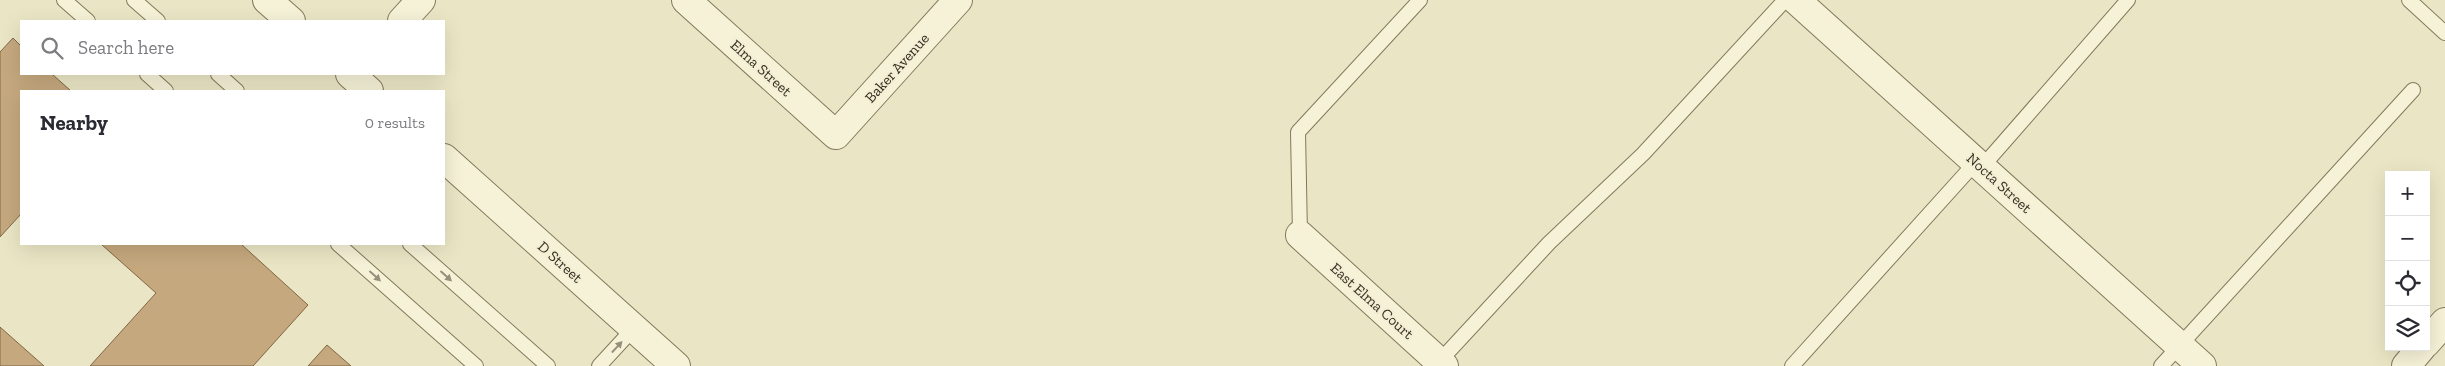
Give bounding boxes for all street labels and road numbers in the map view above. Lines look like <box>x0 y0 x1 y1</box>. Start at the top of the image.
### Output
street label: Baker Avenue <box>861 29 933 107</box>
street label: Elma Street <box>727 36 796 100</box>
street label: Nocta Street <box>1963 149 2035 217</box>
street label: D Street <box>534 237 586 287</box>
street label: East Elma Court <box>1327 259 1418 343</box>

